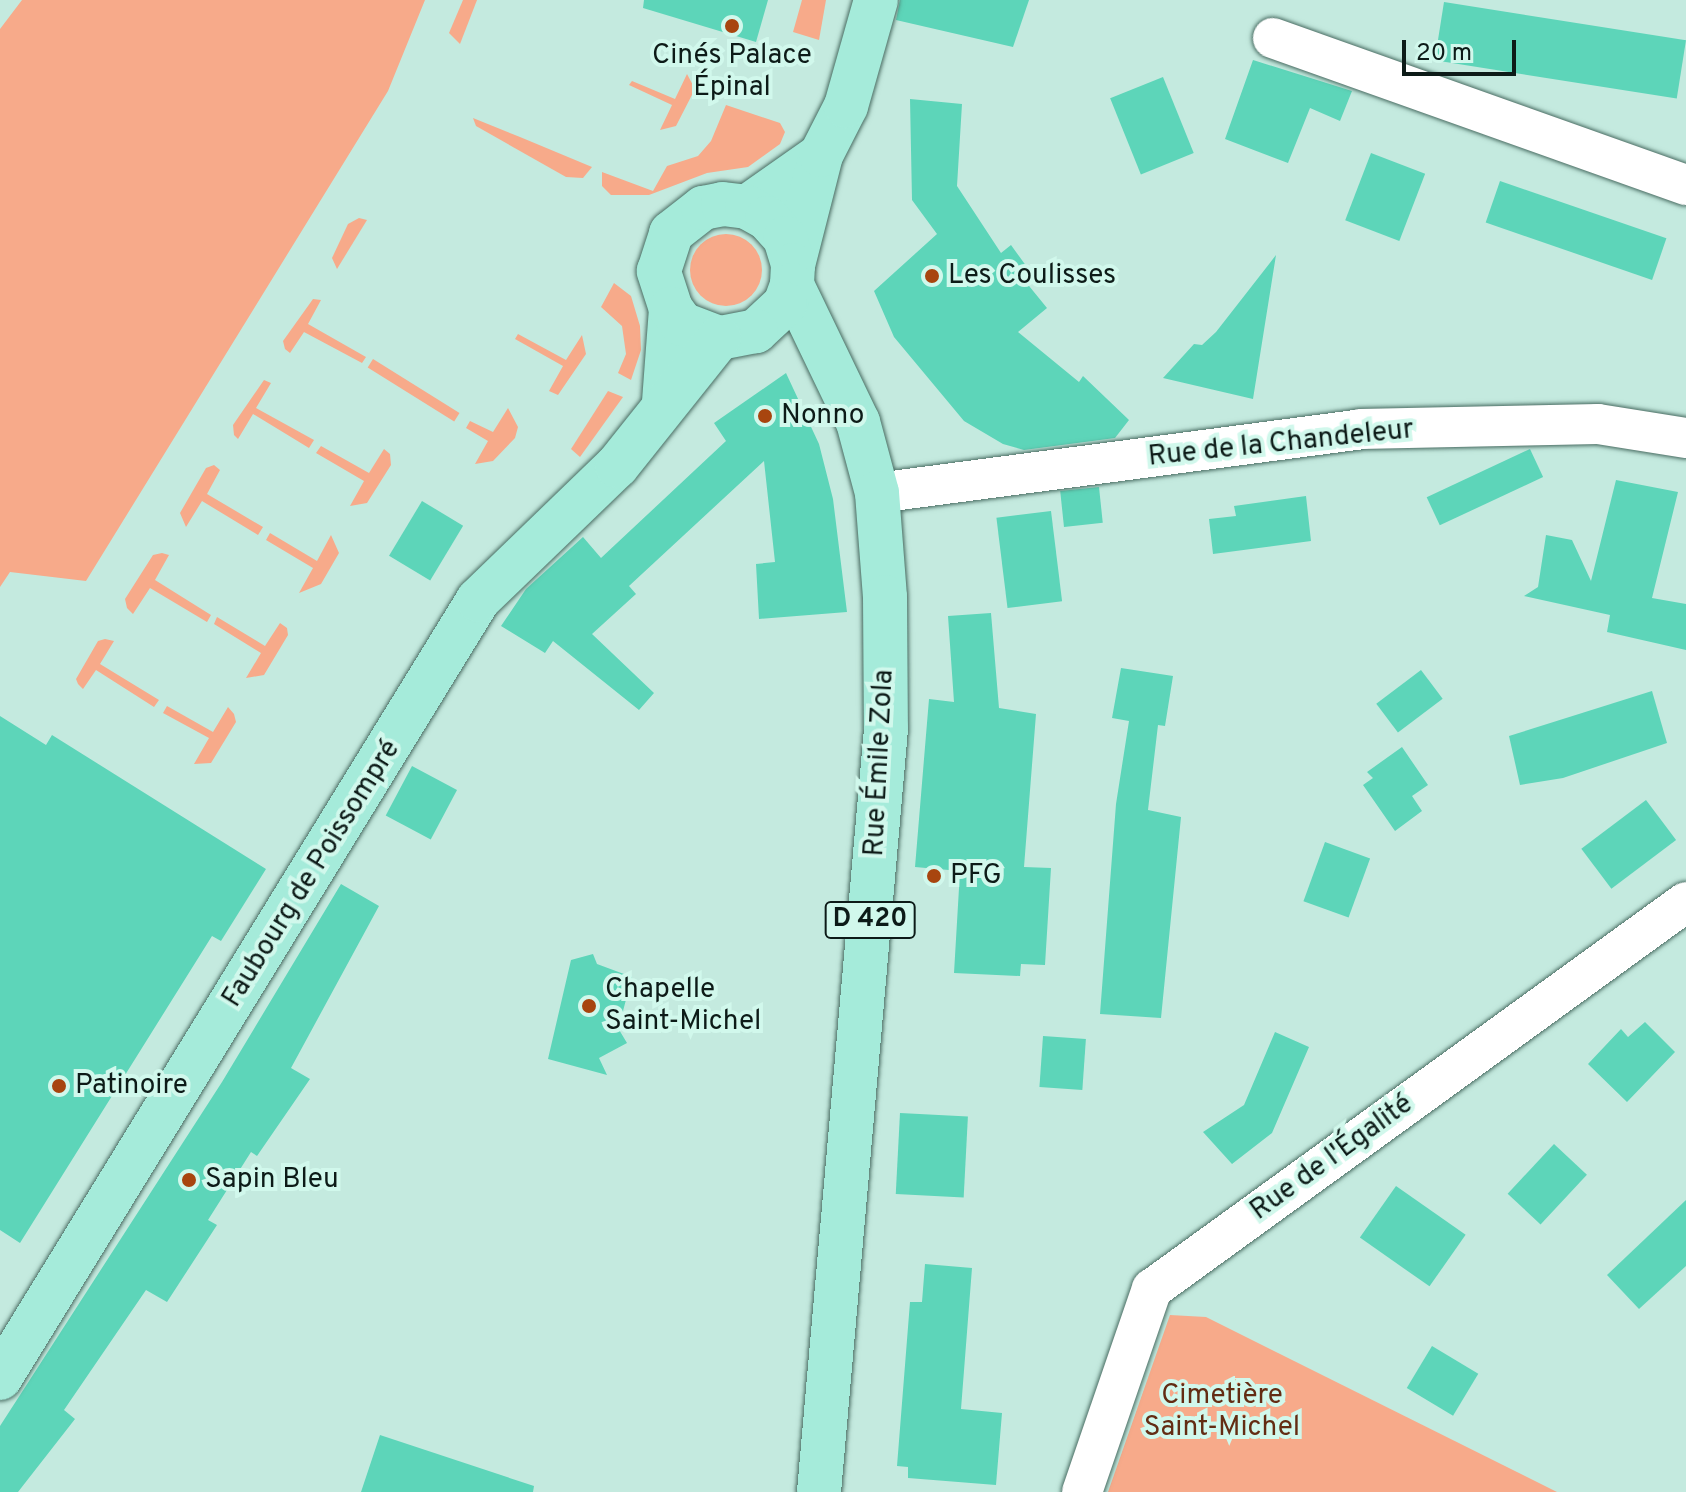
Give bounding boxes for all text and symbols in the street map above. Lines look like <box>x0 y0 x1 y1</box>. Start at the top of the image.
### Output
marker: Cinés Palace Épinal <box>723 17 741 35</box>
scale bar <box>1406 24 1520 74</box>
place label: Cinés Palace Épinal <box>652 39 812 105</box>
text: 20 m <box>1416 39 1472 69</box>
place label: Les Coulisses <box>948 259 1116 293</box>
marker: Les Coulisses <box>923 267 941 285</box>
place label: Nonno <box>781 399 864 433</box>
marker: Nonno <box>756 407 774 425</box>
street label: Rue de la Chandeleur <box>1147 413 1415 475</box>
street label: Rue Émile Zola <box>858 669 902 857</box>
street label: Faubourg de Poissompré <box>216 734 408 1014</box>
place label: PFG <box>950 859 1002 893</box>
marker: PFG <box>925 867 943 885</box>
road number: D 420 <box>824 898 916 942</box>
place label: Chapelle Saint-Michel <box>605 973 761 1039</box>
marker: Chapelle Saint-Michel <box>580 997 598 1015</box>
place label: Patinoire <box>75 1069 188 1103</box>
marker: Patinoire <box>50 1077 68 1095</box>
street label: Rue de l'Égalité <box>1244 1088 1420 1228</box>
place label: Sapin Bleu <box>205 1163 339 1197</box>
marker: Sapin Bleu <box>180 1171 198 1189</box>
park label: Cimetière Saint-Michel <box>1144 1379 1300 1445</box>

